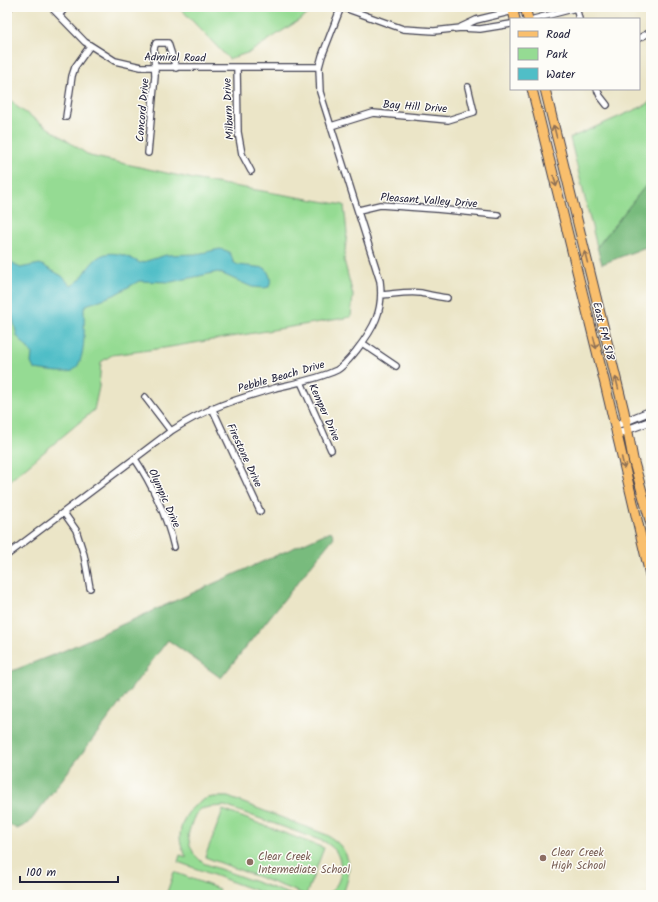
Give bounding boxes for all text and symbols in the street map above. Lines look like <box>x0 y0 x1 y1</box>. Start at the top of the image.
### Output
legend <box>510 18 640 90</box>
text: Road <box>546 25 571 44</box>
text: Park <box>546 45 568 64</box>
street label: Admiral Road <box>144 48 206 68</box>
text: Water <box>546 65 576 84</box>
street label: Concord Drive <box>131 77 155 143</box>
street label: Milburn Drive <box>218 78 240 140</box>
street label: Bay Hill Drive <box>382 96 448 118</box>
one-way arrow <box>551 124 559 137</box>
one-way arrow <box>551 174 559 187</box>
street label: Pleasant Valley Drive <box>380 189 478 213</box>
one-way arrow <box>582 251 589 264</box>
street label: East FM 518 <box>587 300 619 363</box>
one-way arrow <box>591 336 599 349</box>
street label: Pebble Beach Drive <box>236 356 327 398</box>
one-way arrow <box>613 377 621 390</box>
street label: Kemper Drive <box>303 381 345 444</box>
street label: Firestone Drive <box>221 420 267 491</box>
one-way arrow <box>620 457 628 470</box>
street label: Olympic Drive <box>143 466 185 531</box>
place label: Clear Creek High School <box>551 844 606 875</box>
place label: Clear Creek Intermediate School <box>258 848 350 879</box>
marker: Clear Creek High School <box>538 853 548 863</box>
marker: Clear Creek Intermediate School <box>245 857 255 867</box>
scale bar <box>20 858 118 884</box>
text: 100 m <box>26 863 57 882</box>

